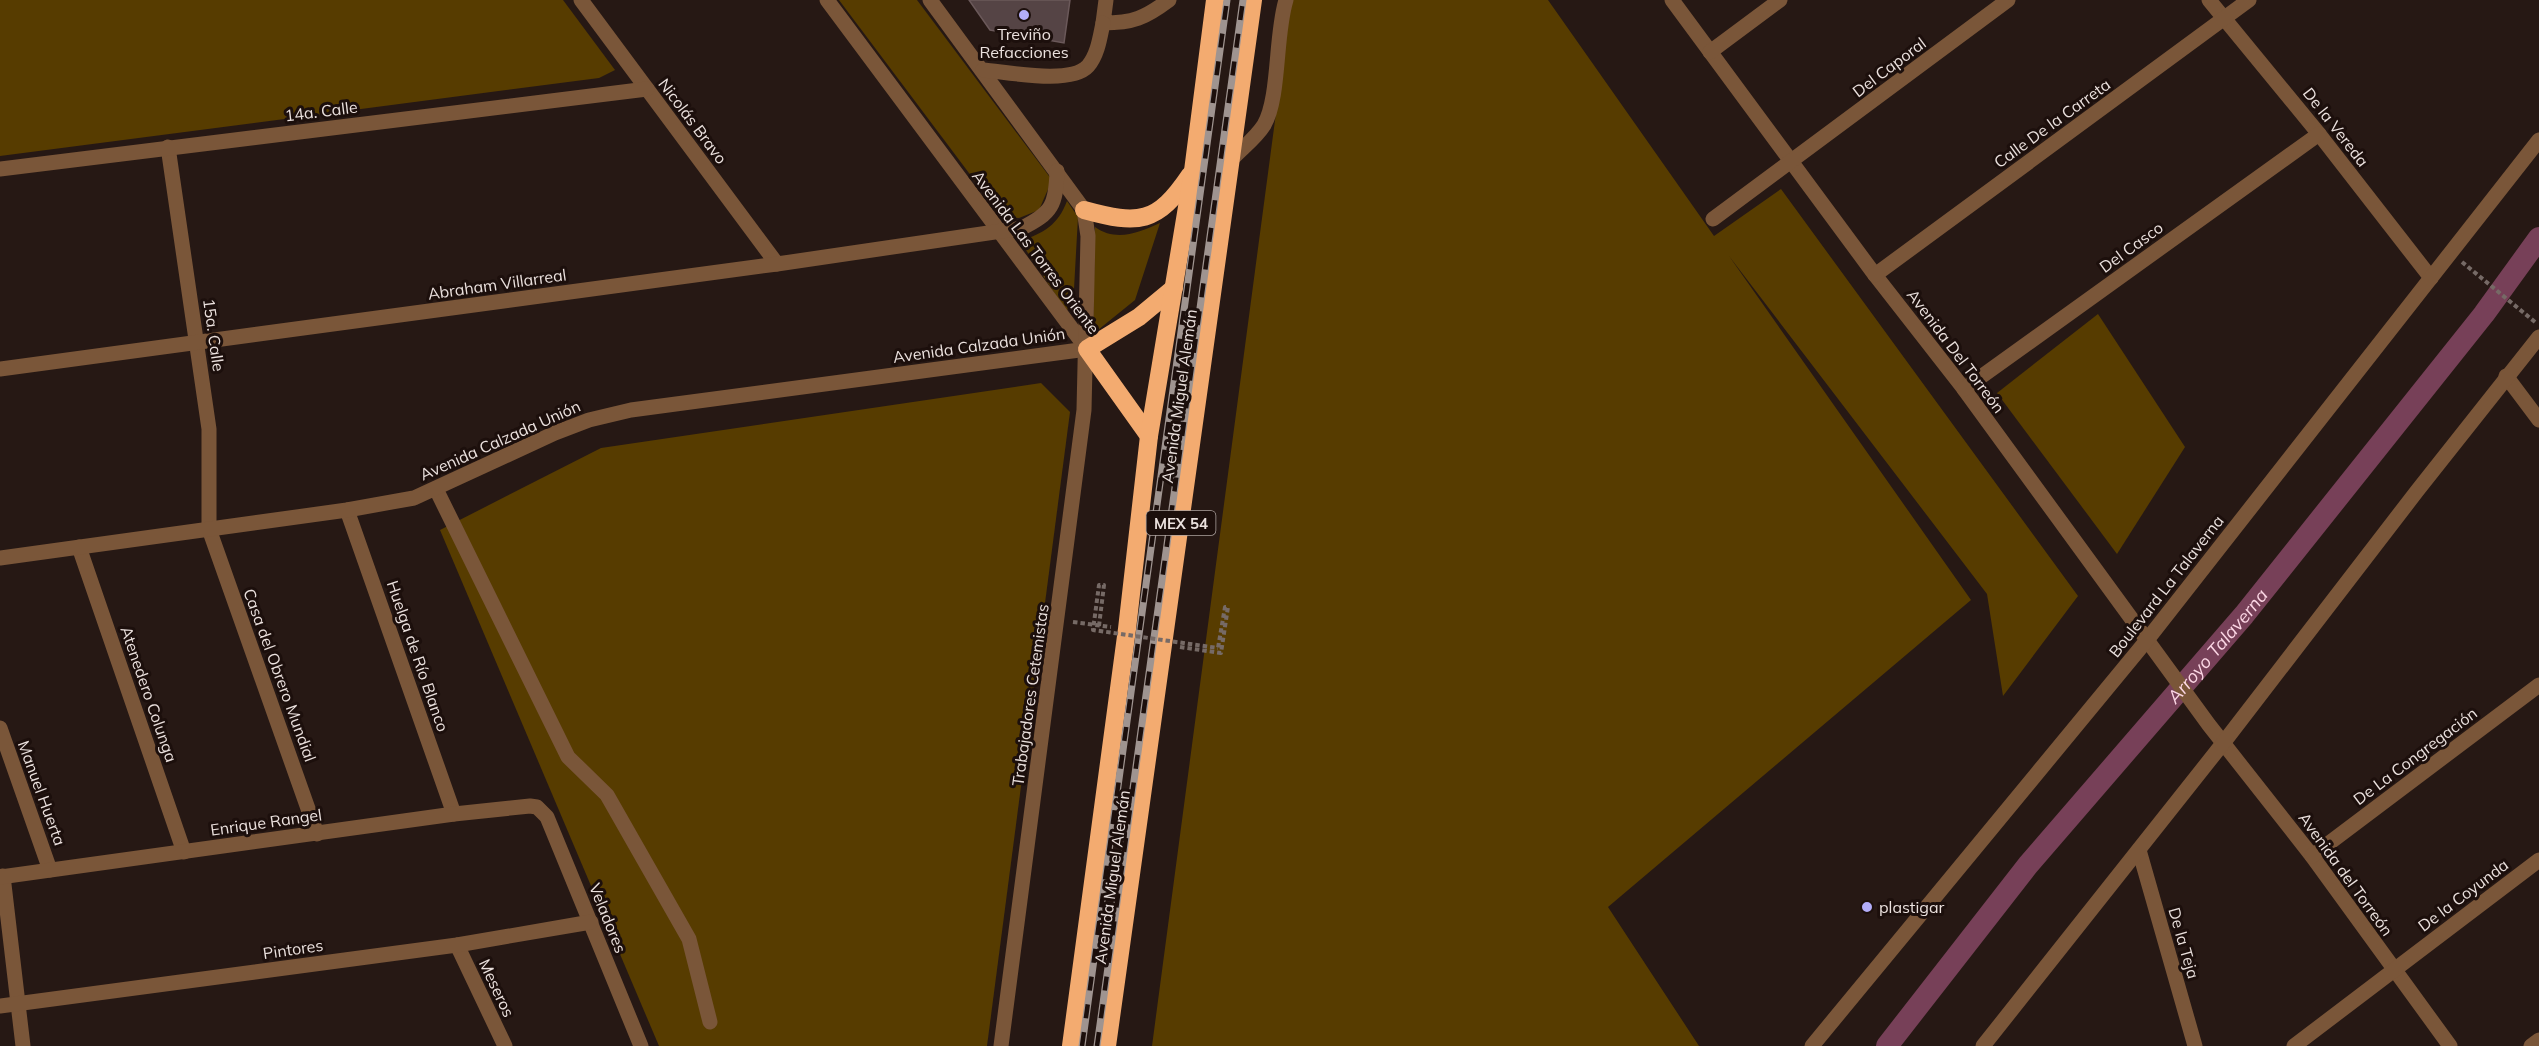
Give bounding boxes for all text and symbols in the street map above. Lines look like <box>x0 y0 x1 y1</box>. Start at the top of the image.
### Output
marker: Treviño Refacciones <box>1017 8 1031 22</box>
place label: Treviño Refacciones <box>979 24 1069 62</box>
street label: Del Caporal <box>1848 33 1930 101</box>
street label: Nicolás Bravo <box>654 74 732 168</box>
street label: Calle De la Carreta <box>1990 74 2114 172</box>
street label: De la Vereda <box>2299 83 2373 171</box>
street label: 14a. Calle <box>283 97 359 125</box>
street label: Avenida Las Torres Oriente <box>968 166 1104 338</box>
street label: Del Casco <box>2095 217 2167 277</box>
street label: Abraham Villarreal <box>426 264 568 304</box>
street label: Avenida Del Torreón <box>1903 285 2009 417</box>
street label: 15a. Calle <box>199 297 229 373</box>
street label: Avenida Miguel Alemán <box>1157 308 1201 484</box>
street label: Avenida Calzada Unión <box>892 323 1066 367</box>
street label: Avenida Calzada Unión <box>417 396 583 484</box>
road number: MEX 54 <box>1146 511 1216 535</box>
street label: Boulevard La Talaverna <box>2104 511 2228 661</box>
street label: Huelga de Río Blanco <box>383 578 453 734</box>
water label: Arroyo Talaverna <box>2161 584 2272 708</box>
street label: Casa del Obrero Mundial <box>239 586 321 764</box>
street label: Trabajadores Cetemistas <box>1007 603 1053 787</box>
street label: Atenedero Colunga <box>116 623 182 765</box>
street label: De La Congregación <box>2349 703 2481 809</box>
street label: Manuel Huerta <box>14 738 70 848</box>
street label: Avenida Miguel Alemán <box>1090 789 1134 965</box>
street label: Enrique Rangel <box>209 804 323 840</box>
street label: Avenida del Torreón <box>2295 808 2397 940</box>
street label: De la Coyunda <box>2414 854 2512 936</box>
street label: Veladores <box>585 880 631 956</box>
place label: plastigar <box>1879 897 1945 917</box>
marker: plastigar <box>1860 900 1874 914</box>
street label: De la Teja <box>2164 905 2204 981</box>
street label: Pintores <box>262 935 324 963</box>
street label: Meseros <box>475 956 519 1020</box>

